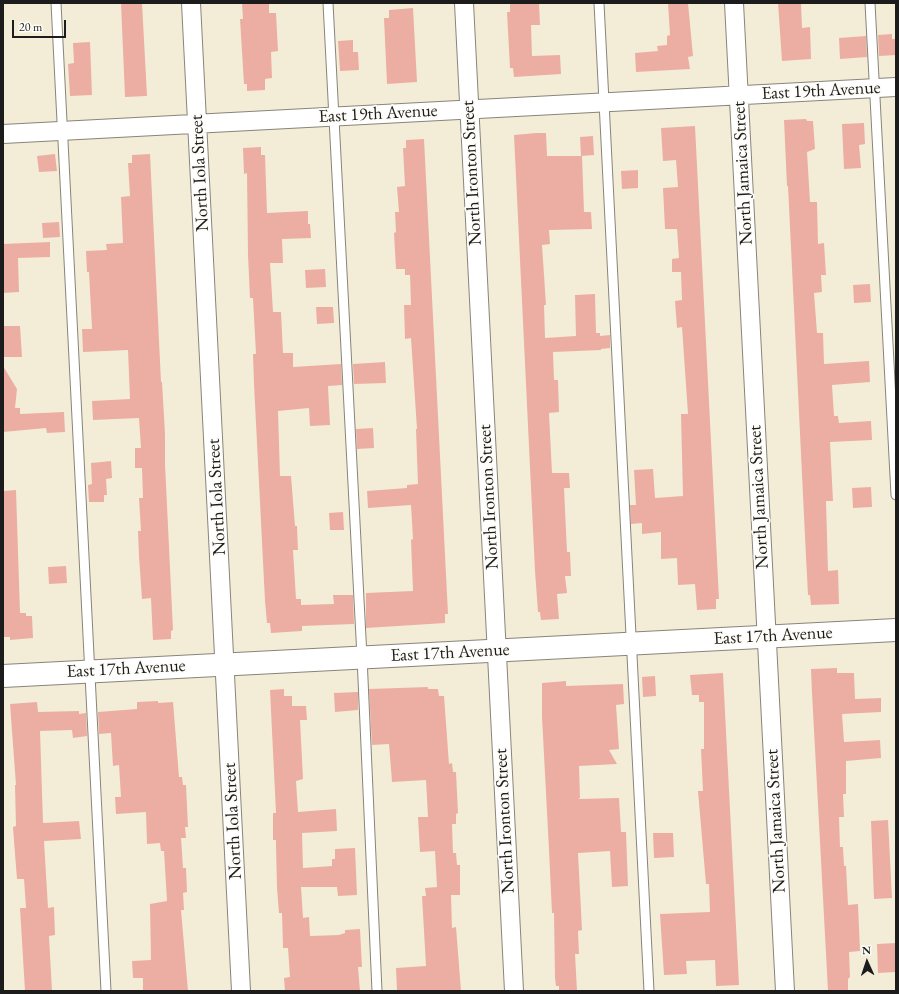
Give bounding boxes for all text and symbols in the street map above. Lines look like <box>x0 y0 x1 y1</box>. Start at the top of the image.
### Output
scale bar <box>14 12 68 38</box>
text: 20 m <box>19 19 42 35</box>
street label: East 19th Avenue <box>761 77 881 105</box>
street label: East 19th Avenue <box>318 100 438 128</box>
street label: North Ironton Street <box>457 100 487 246</box>
street label: North Jamaica Street <box>728 101 758 245</box>
street label: North Iola Street <box>186 114 214 232</box>
street label: North Ironton Street <box>474 424 504 570</box>
street label: North Jamaica Street <box>744 425 774 569</box>
street label: North Iola Street <box>203 438 231 556</box>
street label: East 17th Avenue <box>713 622 833 650</box>
street label: East 17th Avenue <box>390 639 510 667</box>
street label: East 17th Avenue <box>66 655 186 683</box>
street label: North Ironton Street <box>490 748 520 894</box>
street label: North Jamaica Street <box>761 749 791 893</box>
street label: North Iola Street <box>219 762 247 880</box>
north arrow <box>847 942 887 982</box>
text: N <box>862 943 871 957</box>

